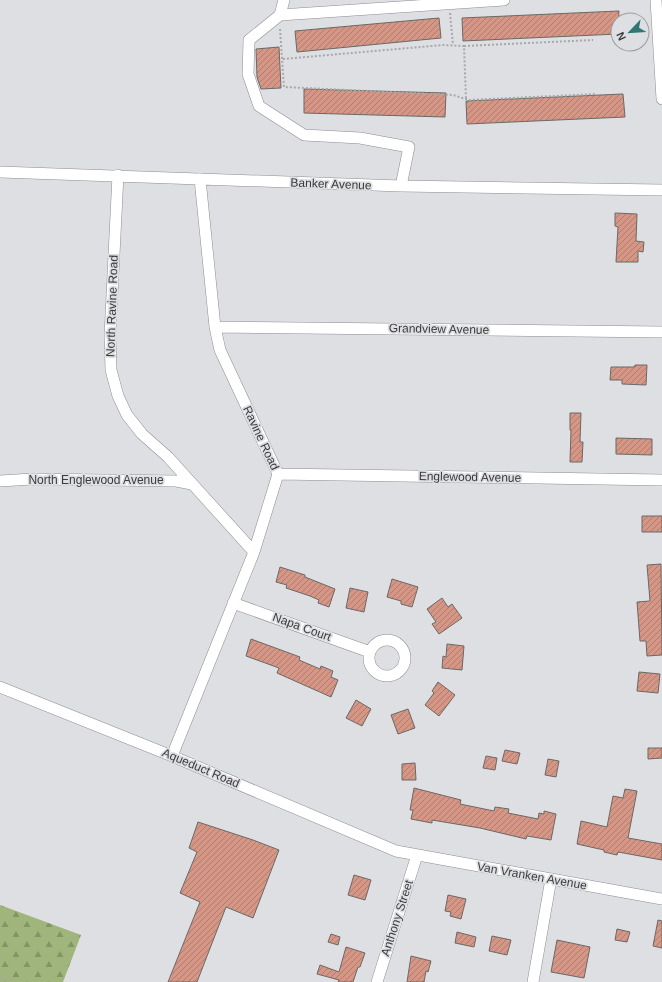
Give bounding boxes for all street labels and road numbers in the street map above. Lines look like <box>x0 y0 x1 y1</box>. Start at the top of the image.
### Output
street label: Banker Avenue <box>290 176 372 192</box>
street label: North Ravine Road <box>103 255 121 357</box>
street label: Grandview Avenue <box>389 321 490 337</box>
street label: Ravine Road <box>240 404 282 472</box>
street label: Englewood Avenue <box>419 469 522 485</box>
street label: North Englewood Avenue <box>28 473 164 487</box>
street label: Napa Court <box>271 610 334 644</box>
street label: Aqueduct Road <box>160 745 242 791</box>
street label: Van Vranken Avenue <box>476 859 588 893</box>
street label: Anthony Street <box>378 877 416 958</box>

